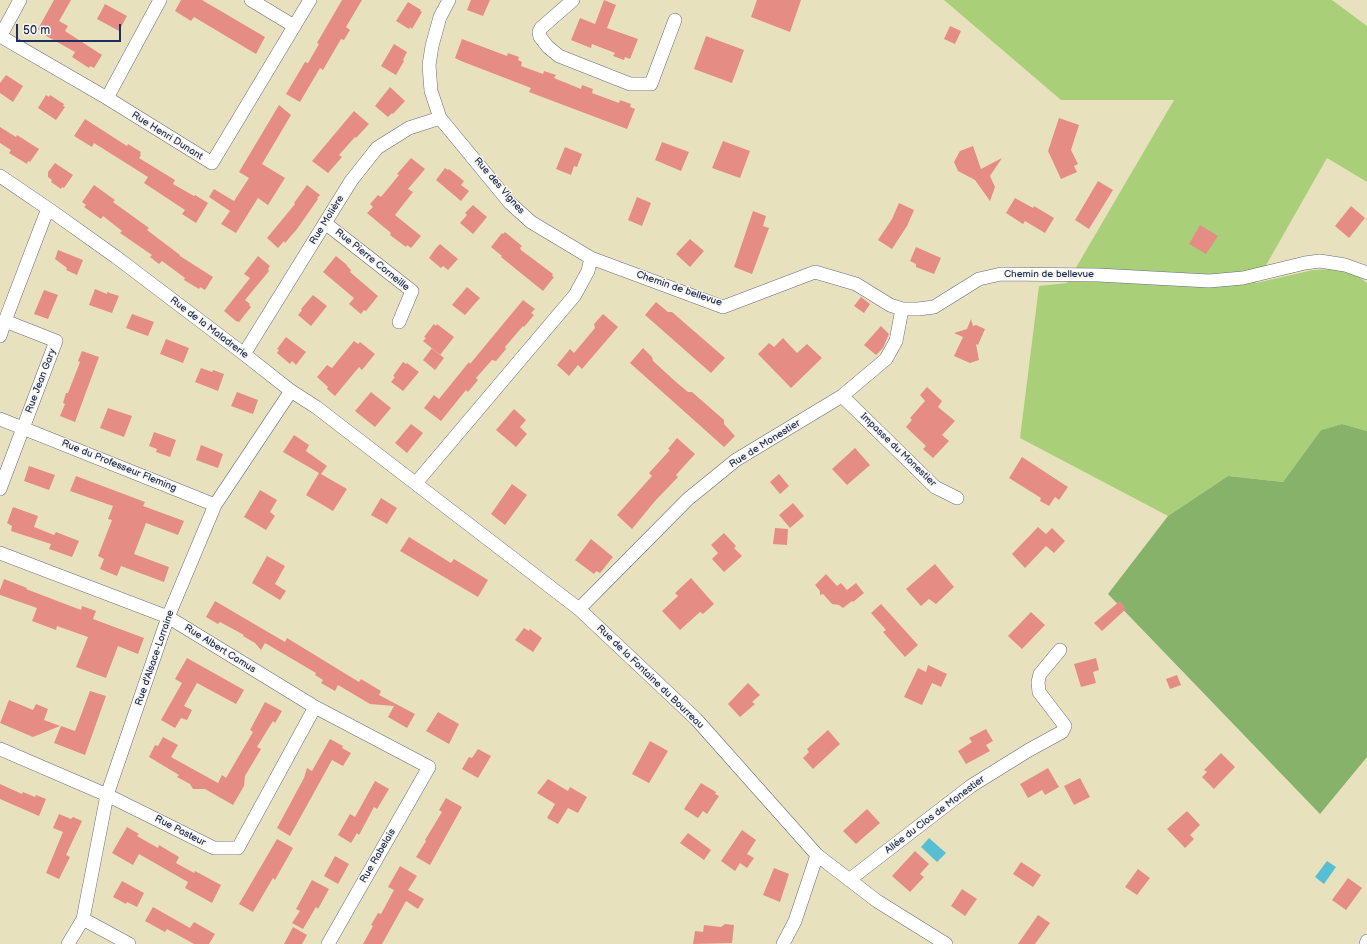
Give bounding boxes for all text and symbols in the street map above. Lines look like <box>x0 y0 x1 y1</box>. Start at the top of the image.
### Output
scale bar <box>18 16 123 42</box>
text: 50 m <box>23 23 50 38</box>
street label: Rue Henri Dunant <box>129 109 205 163</box>
street label: Rue des Vignes <box>471 155 527 217</box>
street label: Rue Molière <box>307 193 347 247</box>
street label: Rue Pierre Corneille <box>332 226 412 294</box>
street label: Chemin de bellevue <box>1004 268 1094 280</box>
street label: Chemin de bellevue <box>634 269 724 309</box>
street label: Rue de la Maladrerie <box>167 295 251 361</box>
street label: Rue Jean Gary <box>23 347 59 415</box>
street label: Impasse du Monestier <box>857 411 939 489</box>
street label: Rue de Monestier <box>727 417 803 471</box>
street label: Rue du Professeur Fleming <box>60 437 178 495</box>
street label: Rue d'Alsace-Lorraine <box>133 609 177 707</box>
street label: Rue Albert Camus <box>182 622 258 676</box>
street label: Rue de la Fontaine du Bourreau <box>594 623 706 731</box>
street label: Allée du Clos de Monestier <box>883 774 987 856</box>
street label: Rue Pasteur <box>152 813 208 849</box>
street label: Rue Rabelais <box>358 827 398 885</box>

